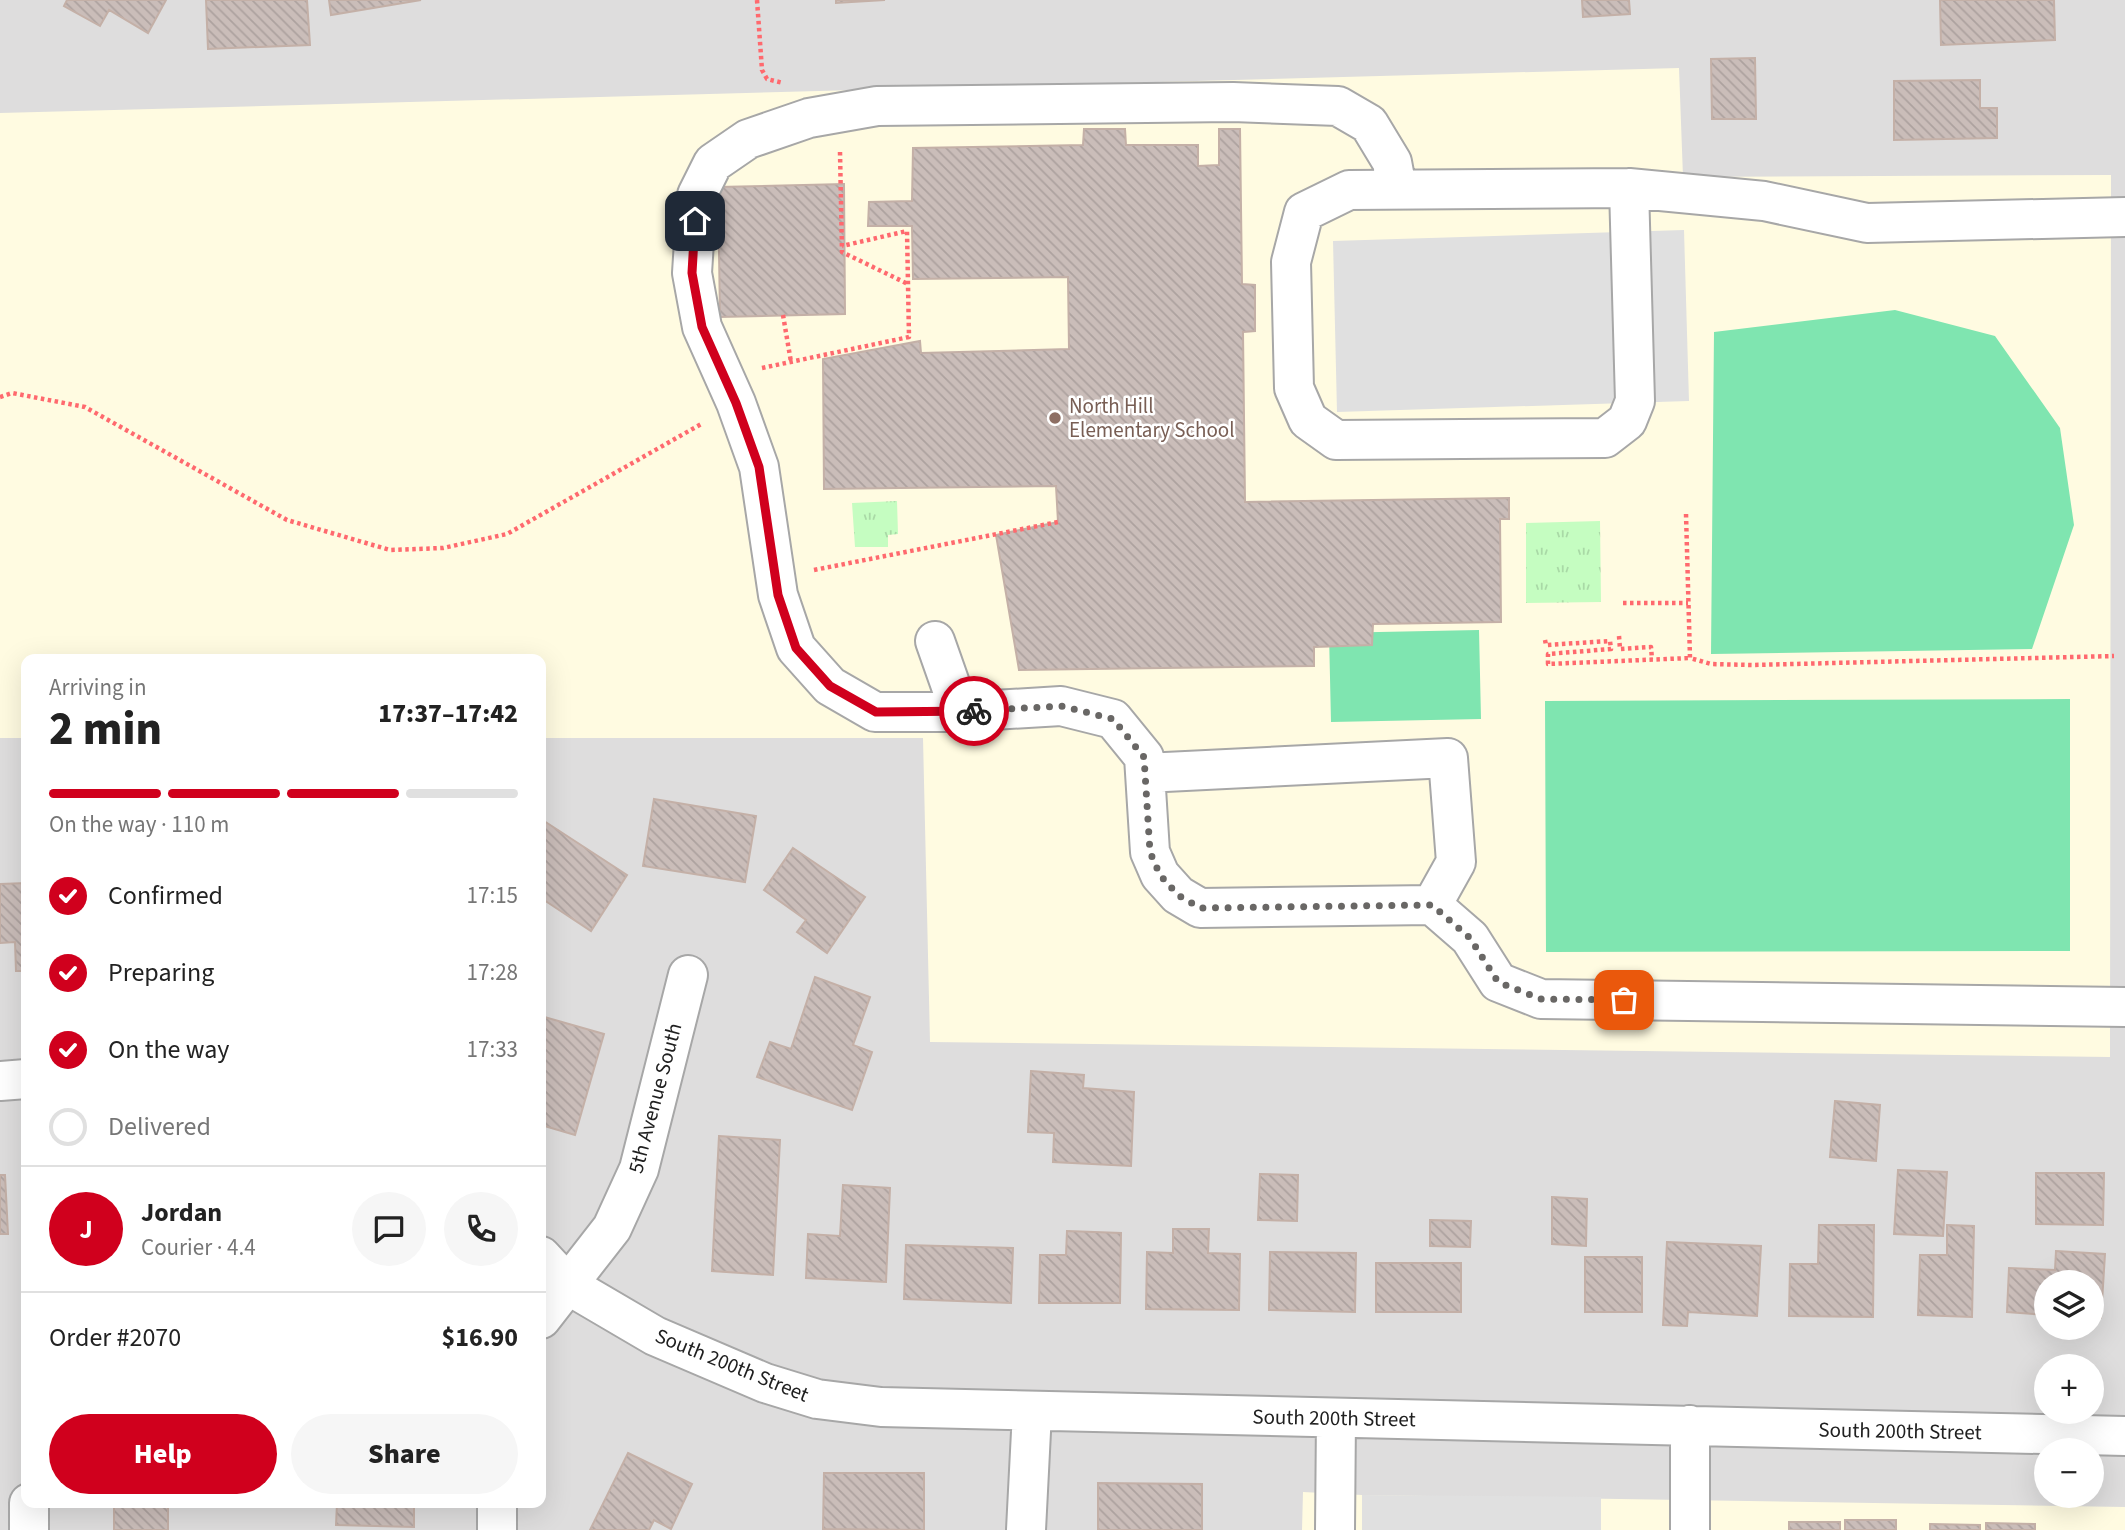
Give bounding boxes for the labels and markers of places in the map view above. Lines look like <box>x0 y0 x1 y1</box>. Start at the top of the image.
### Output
pin <box>665 191 725 251</box>
place label: North Hill Elementary School <box>1069 391 1235 445</box>
marker: North Hill Elementary School <box>1047 410 1063 426</box>
pin <box>1594 970 1654 1030</box>

